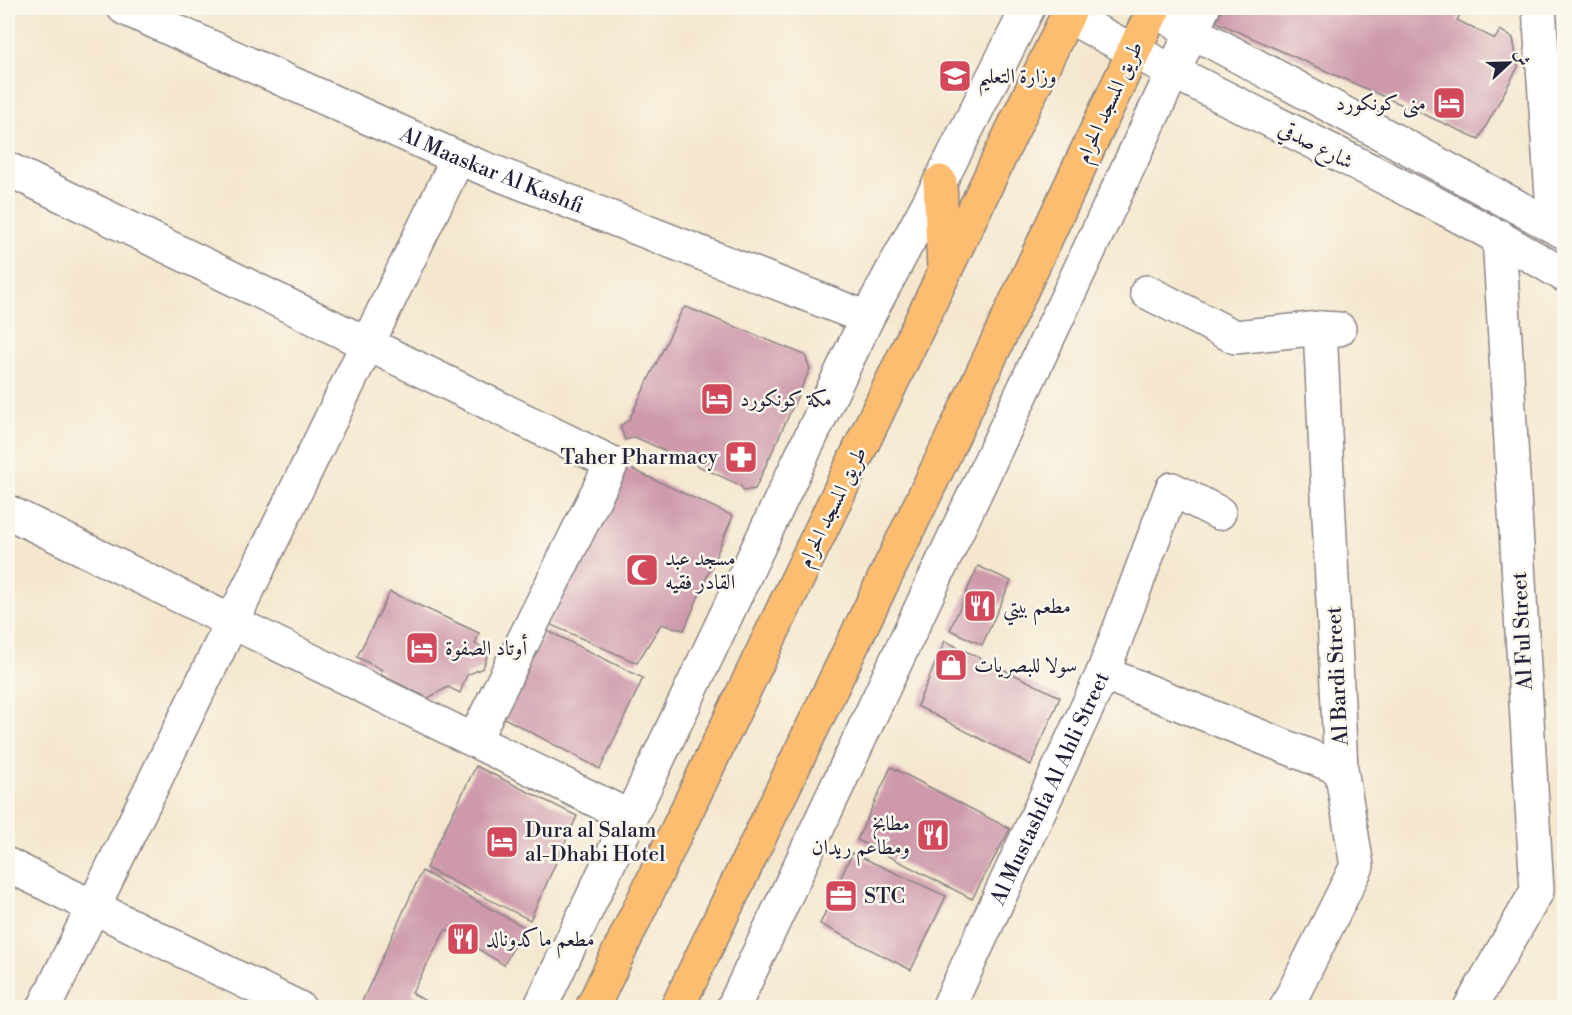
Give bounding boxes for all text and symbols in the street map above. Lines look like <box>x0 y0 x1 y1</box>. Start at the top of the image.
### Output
north arrow <box>1479 33 1539 93</box>
street label: طريق المسجد الحرام <box>1070 37 1153 169</box>
text: ش <box>1510 47 1534 69</box>
school or university icon: وزارة التعليم <box>937 58 973 94</box>
place label: وزارة التعليم <box>978 64 1057 97</box>
hotel icon: منى كونكورد <box>1431 85 1467 121</box>
place label: منى كونكورد <box>1336 91 1426 118</box>
street label: شارع صدقي <box>1272 116 1357 179</box>
street label: Al Maaskar Al Kashfi <box>395 121 587 220</box>
hotel icon: مكة كونكورد <box>699 381 735 417</box>
place label: مكة كونكورد <box>740 387 832 413</box>
pharmacy icon: Taher Pharmacy <box>723 439 759 475</box>
street label: طريق المسجد الحرام <box>792 443 877 574</box>
place label: Taher Pharmacy <box>560 445 719 471</box>
place label: مسجد عبد القادر فقيه <box>665 546 736 596</box>
mosque icon: مسجد عبد القادر فقيه <box>624 552 660 588</box>
street label: Al Ful Street <box>1507 571 1539 692</box>
restaurant icon: مطعم بيتي <box>962 588 998 624</box>
place label: مطعم بيتي <box>1003 594 1071 626</box>
street label: Al Bardi Street <box>1321 605 1355 747</box>
hotel icon: أوتاد الصفوة <box>404 630 440 666</box>
place label: أوتاد الصفوة <box>445 633 527 662</box>
shop icon: سولا للبصريات <box>933 647 969 683</box>
place label: سولا للبصريات <box>974 653 1077 679</box>
street label: Al Mustashfa Al Ahli Street <box>985 668 1116 910</box>
place label: مطابخ ومطاعم ريدان <box>811 811 910 867</box>
restaurant icon: مطابخ ومطاعم ريدان <box>915 817 951 853</box>
place label: Dura al Salam al-Dhabi Hotel <box>525 818 665 868</box>
hotel icon: Dura al Salam al-Dhabi Hotel <box>484 824 520 860</box>
office icon: STC <box>823 878 859 914</box>
place label: STC <box>864 884 905 910</box>
restaurant icon: مطعم ماكدونالد <box>445 921 481 957</box>
place label: مطعم ماكدونالد <box>486 926 595 959</box>

